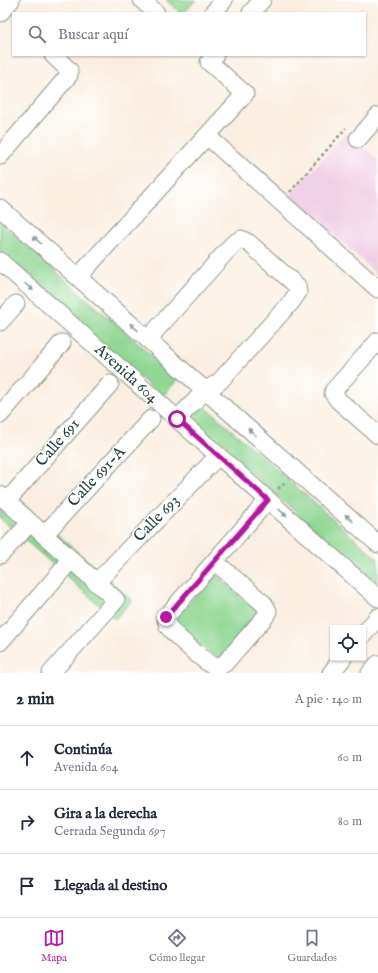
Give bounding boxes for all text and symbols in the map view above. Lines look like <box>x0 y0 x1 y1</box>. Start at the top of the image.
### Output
search box <box>12 12 366 56</box>
icon: search <box>26 23 48 45</box>
text: Buscar aquí <box>58 25 128 44</box>
one-way arrow <box>31 236 42 245</box>
one-way arrow <box>24 282 34 292</box>
one-way arrow <box>128 322 139 331</box>
street label: Avenida 604 <box>89 339 162 408</box>
route start <box>168 410 186 428</box>
street label: Calle 691 <box>32 415 84 471</box>
one-way arrow <box>247 427 257 437</box>
street label: Calle 691-A <box>64 442 131 512</box>
street label: Calle 693 <box>130 491 184 547</box>
one-way arrow <box>278 509 288 518</box>
one-way arrow <box>344 514 354 523</box>
route end <box>157 608 175 626</box>
map controls <box>330 625 366 661</box>
button: locate <box>330 625 366 661</box>
text: 2 min <box>16 689 54 710</box>
text: A pie · 140 m <box>295 691 362 708</box>
text: Continúa <box>54 740 112 759</box>
icon: ahead <box>16 747 38 769</box>
text: 60 m <box>337 749 362 766</box>
text: Avenida 604 <box>54 759 118 776</box>
text: Gira a la derecha <box>54 804 157 823</box>
icon: right <box>16 811 38 833</box>
text: 80 m <box>338 813 362 830</box>
text: Cerrada Segunda 697 <box>54 823 166 840</box>
icon: arrive <box>16 875 38 897</box>
text: Llegada al destino <box>54 876 167 895</box>
tab: Mapa <box>41 927 67 965</box>
tab: Cómo llegar <box>149 927 205 965</box>
tab: Guardados <box>287 927 337 965</box>

